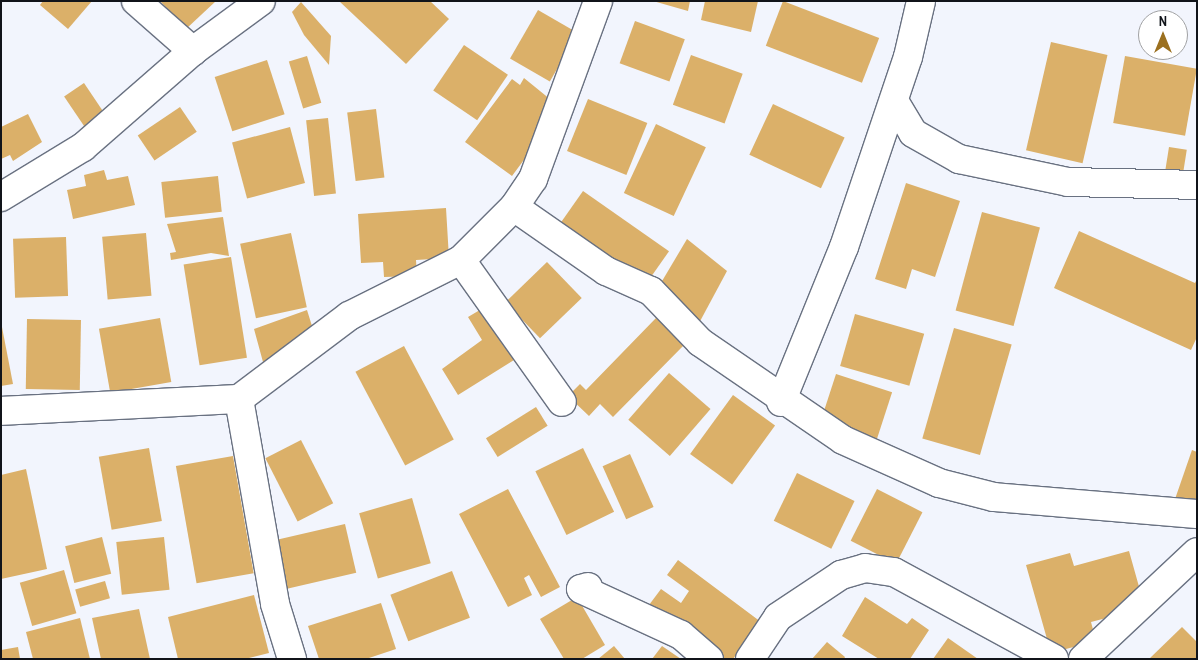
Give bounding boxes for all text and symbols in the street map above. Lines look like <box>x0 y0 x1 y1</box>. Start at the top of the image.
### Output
north arrow <box>1138 10 1188 60</box>
text: N <box>1159 12 1167 30</box>

